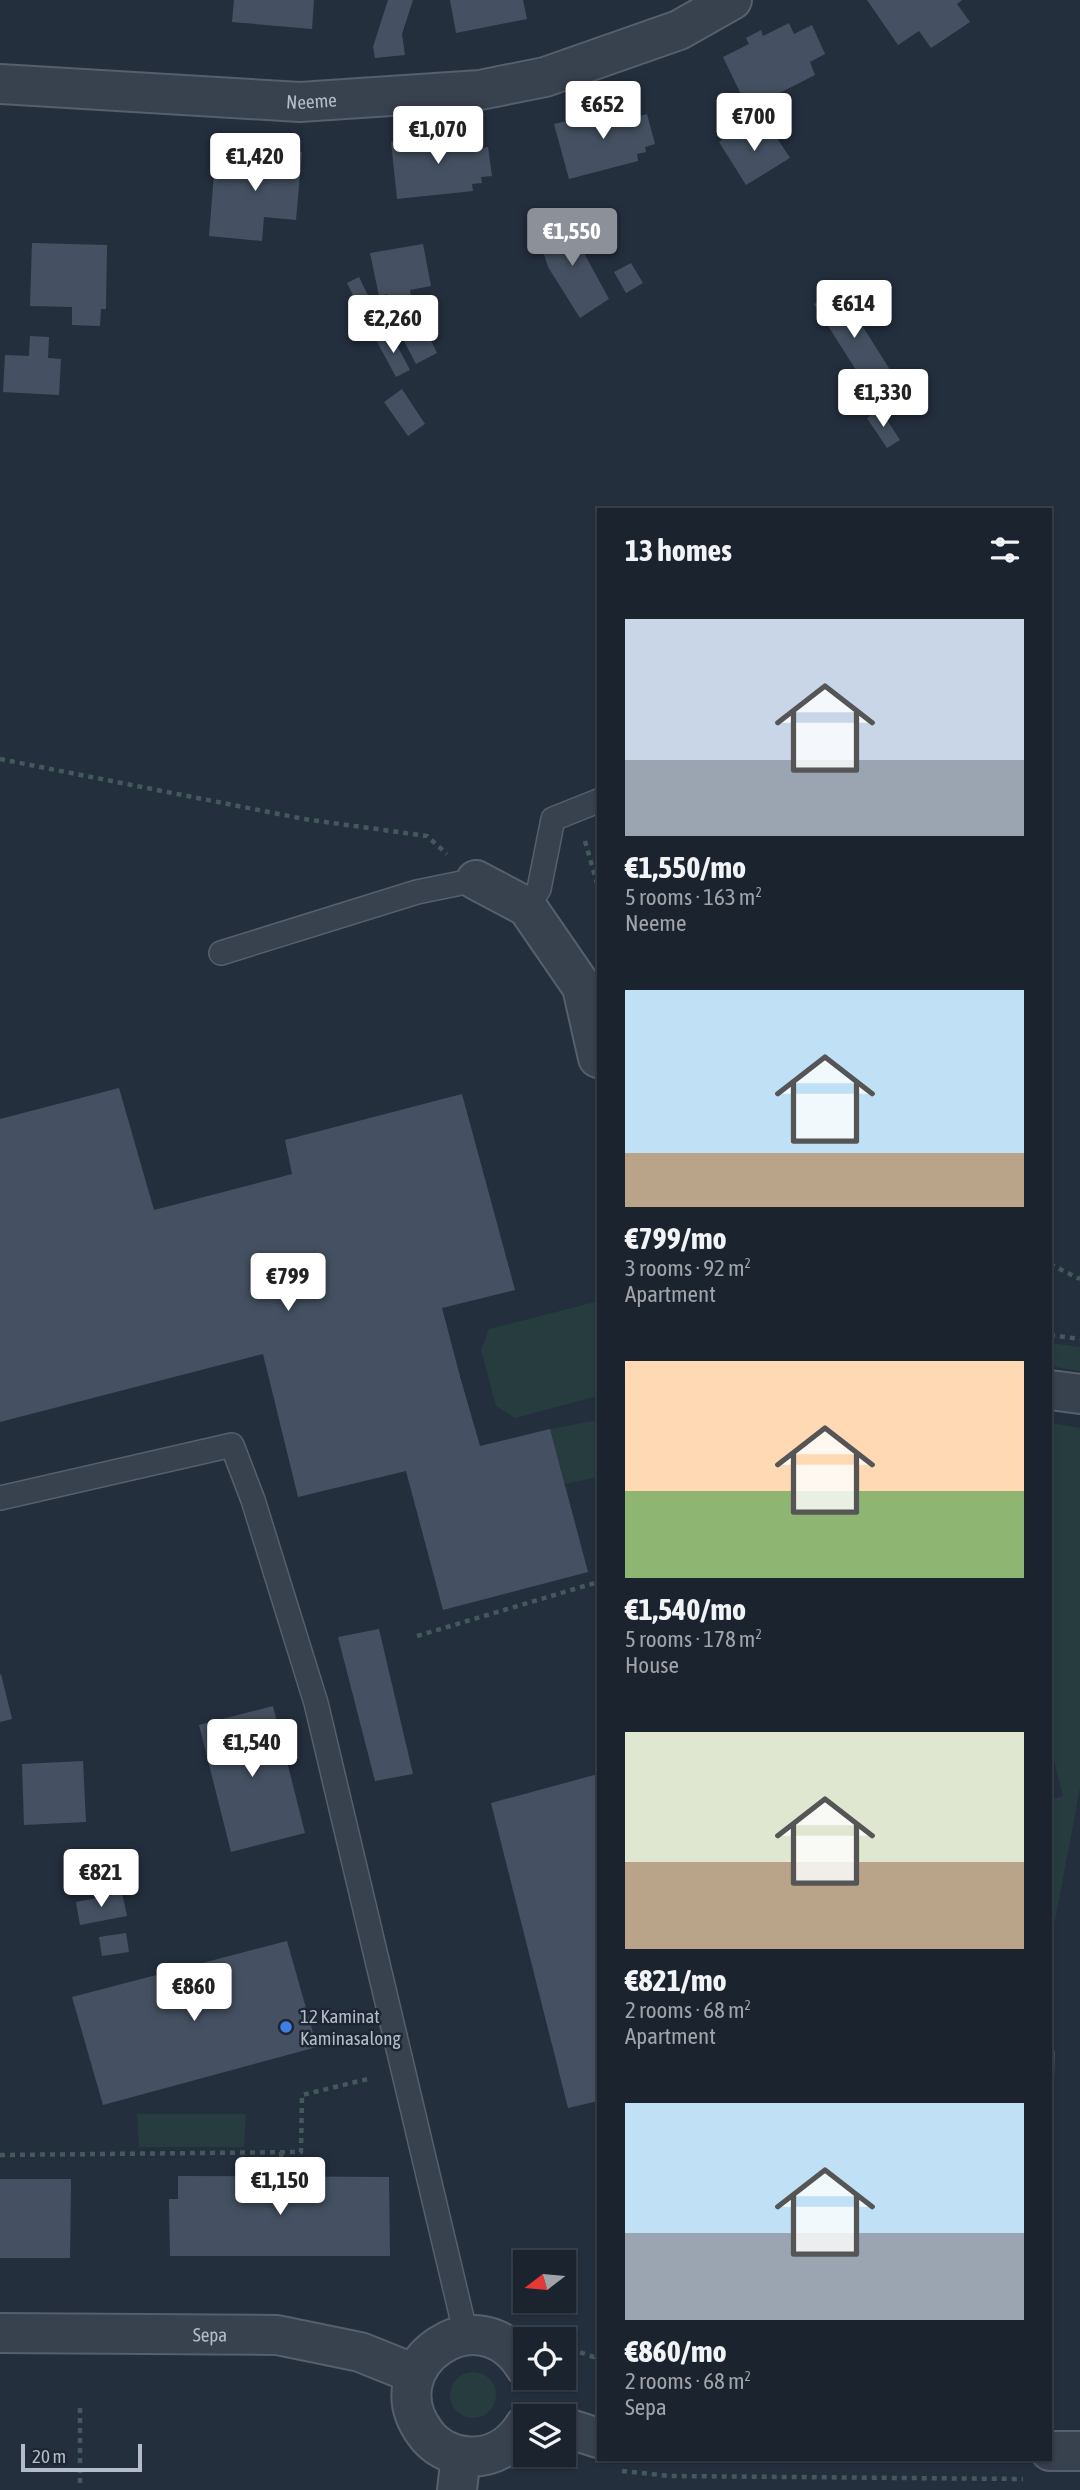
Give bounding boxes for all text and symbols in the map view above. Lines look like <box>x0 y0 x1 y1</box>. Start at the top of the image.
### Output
pin: €652 <box>562 82 644 141</box>
street label: Neeme <box>285 89 337 113</box>
text: €652 <box>582 91 624 117</box>
pin: €700 <box>713 94 795 153</box>
text: €700 <box>733 103 775 129</box>
pin: €1,070 <box>381 106 495 166</box>
text: €1,070 <box>409 116 467 142</box>
pin: €1,420 <box>198 134 312 193</box>
text: €1,420 <box>226 143 284 169</box>
pin: €1,550 <box>515 208 629 268</box>
text: €1,550 <box>543 218 601 244</box>
pin: €614 <box>813 280 895 340</box>
text: €614 <box>833 290 875 316</box>
pin: €2,260 <box>336 296 450 355</box>
text: €2,260 <box>364 305 422 331</box>
pin: €1,330 <box>826 370 940 429</box>
text: €1,330 <box>854 379 912 405</box>
icon: filters <box>986 531 1024 569</box>
text: 13 homes <box>625 533 732 567</box>
icon: home <box>762 665 888 791</box>
text: €1,550/mo <box>625 850 746 884</box>
text: 5 rooms · 163 m² <box>625 884 762 910</box>
text: Neeme <box>625 910 686 936</box>
icon: home <box>762 1036 888 1162</box>
text: €799/mo <box>625 1221 727 1255</box>
pin: €799 <box>247 1254 329 1313</box>
text: 3 rooms · 92 m² <box>625 1255 751 1281</box>
text: €799 <box>267 1263 309 1289</box>
text: Apartment <box>625 1281 716 1307</box>
icon: home <box>762 1407 888 1533</box>
text: €1,540/mo <box>625 1592 746 1626</box>
text: 5 rooms · 178 m² <box>625 1626 762 1652</box>
text: House <box>625 1652 679 1678</box>
pin: €1,540 <box>195 1720 309 1779</box>
text: €1,540 <box>223 1729 281 1755</box>
icon: home <box>762 1778 888 1904</box>
pin: €821 <box>60 1850 142 1909</box>
text: €821 <box>80 1859 122 1885</box>
text: €821/mo <box>625 1963 727 1997</box>
pin: €860 <box>153 1964 235 2023</box>
text: €860 <box>173 1973 215 1999</box>
text: 2 rooms · 68 m² <box>625 1997 751 2023</box>
place label: 12 Kaminat Kaminasalong <box>300 2005 401 2049</box>
marker: 12 Kaminat Kaminasalong <box>278 2019 294 2035</box>
text: Apartment <box>625 2023 716 2049</box>
icon: home <box>762 2149 888 2275</box>
pin: €1,150 <box>223 2158 337 2217</box>
text: €1,150 <box>251 2167 309 2193</box>
north arrow <box>513 2250 576 2314</box>
map controls <box>513 2250 576 2467</box>
street label: Sepa <box>193 2323 227 2346</box>
button: locate <box>513 2327 576 2390</box>
text: €860/mo <box>625 2334 727 2368</box>
text: 2 rooms · 68 m² <box>625 2368 751 2394</box>
text: Sepa <box>625 2394 667 2420</box>
button: layers <box>513 2404 576 2467</box>
scale bar <box>21 2441 142 2473</box>
text: 20 m <box>32 2445 66 2467</box>

